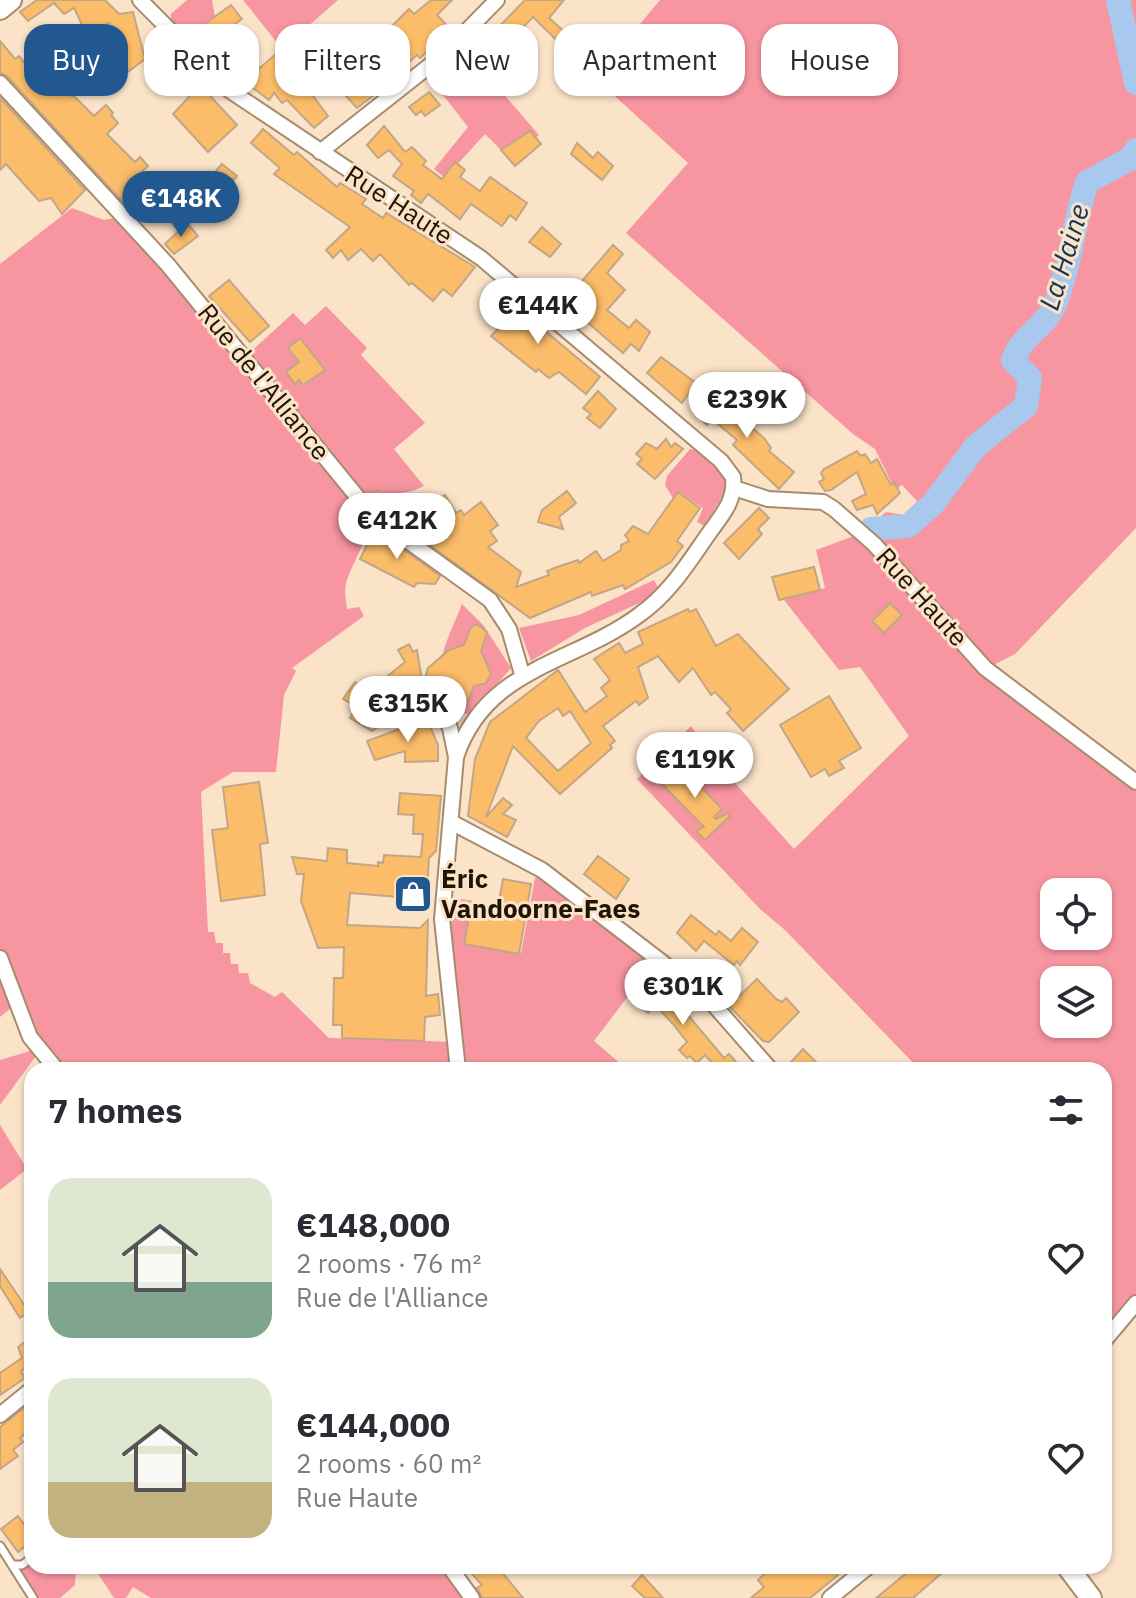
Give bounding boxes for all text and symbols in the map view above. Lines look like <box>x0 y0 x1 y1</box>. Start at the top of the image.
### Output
chip: Buy <box>24 24 128 96</box>
chip: Rent <box>144 24 259 96</box>
chip: Filters <box>275 24 410 96</box>
chip: New <box>426 24 538 96</box>
chip: Apartment <box>554 24 745 96</box>
chip: House <box>761 24 898 96</box>
street label: Rue Haute <box>339 157 460 252</box>
pin: €148K <box>125 171 237 239</box>
text: €148K <box>140 180 222 214</box>
water label: La Haine <box>1030 199 1097 314</box>
pin: €144K <box>482 278 594 346</box>
text: €144K <box>497 287 579 321</box>
street label: Rue de l'Alliance <box>191 296 339 467</box>
pin: €239K <box>691 372 803 440</box>
text: €239K <box>706 381 788 415</box>
pin: €412K <box>341 493 453 561</box>
text: €412K <box>356 502 438 536</box>
street label: Rue Haute <box>869 540 976 653</box>
pin: €315K <box>352 676 464 744</box>
text: €315K <box>367 685 449 719</box>
pin: €119K <box>639 732 751 800</box>
text: €119K <box>654 741 736 775</box>
place label: Éric Vandoorne-Faes <box>441 861 640 925</box>
shop icon: Éric Vandoorne-Faes <box>392 873 434 915</box>
map controls <box>1040 878 1112 1038</box>
button: locate <box>1040 878 1112 950</box>
pin: €301K <box>627 959 739 1027</box>
button: layers <box>1040 966 1112 1038</box>
text: €301K <box>642 968 724 1002</box>
text: 7 homes <box>48 1088 183 1132</box>
icon: filters <box>1044 1088 1088 1132</box>
text: €148,000 <box>296 1202 450 1246</box>
icon: home <box>112 1210 208 1306</box>
icon: heart <box>1044 1236 1088 1280</box>
text: 2 rooms · 76 m² <box>296 1246 481 1280</box>
text: Rue de l'Alliance <box>296 1280 488 1314</box>
text: €144,000 <box>296 1402 450 1446</box>
icon: home <box>112 1410 208 1506</box>
icon: heart <box>1044 1436 1088 1480</box>
text: 2 rooms · 60 m² <box>296 1446 481 1480</box>
text: Rue Haute <box>296 1480 418 1514</box>

